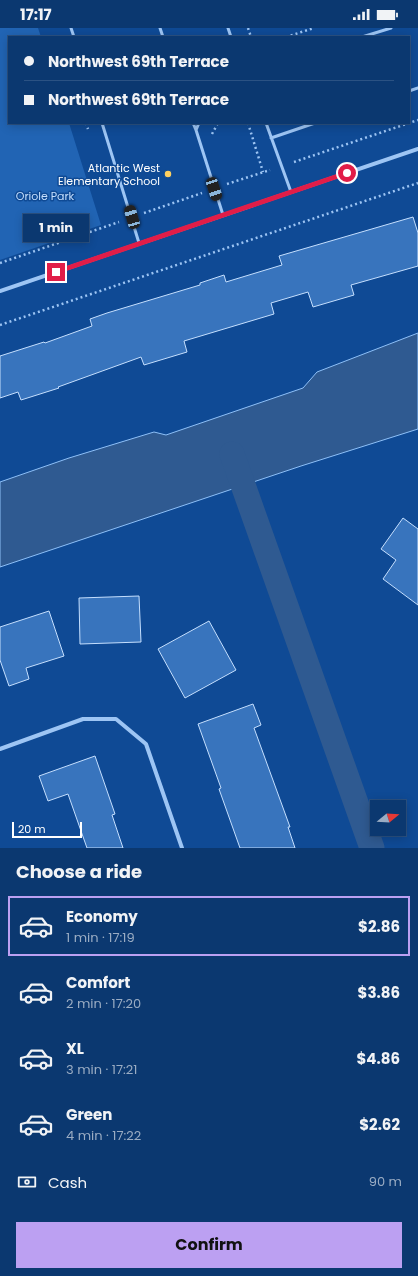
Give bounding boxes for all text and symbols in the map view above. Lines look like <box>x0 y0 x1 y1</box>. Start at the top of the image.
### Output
text: 17:17 <box>20 4 52 25</box>
text: Northwest 69th Terrace <box>48 51 229 72</box>
text: Northwest 69th Terrace <box>48 89 229 110</box>
place label: Atlantic West Elementary School <box>58 160 160 189</box>
route start <box>338 164 356 182</box>
marker: Atlantic West Elementary School <box>163 169 173 179</box>
car <box>205 176 223 202</box>
park label: Oriole Park <box>16 188 75 204</box>
car <box>123 204 141 230</box>
callout: 1 min <box>23 214 89 242</box>
text: 1 min <box>39 218 73 237</box>
route end <box>47 263 65 281</box>
north arrow <box>370 800 406 836</box>
map controls <box>370 800 406 836</box>
scale bar <box>12 820 82 839</box>
text: 20 m <box>18 821 46 837</box>
text: Choose a ride <box>16 859 142 884</box>
text: Economy <box>66 906 138 927</box>
icon: car <box>18 908 54 944</box>
text: $2.86 <box>358 916 400 937</box>
text: 1 min · 17:19 <box>66 928 135 947</box>
text: Comfort <box>66 972 130 993</box>
icon: car <box>18 974 54 1010</box>
text: $3.86 <box>358 982 400 1003</box>
text: 2 min · 17:20 <box>66 994 141 1013</box>
text: XL <box>66 1038 84 1059</box>
icon: car <box>18 1040 54 1076</box>
text: $4.86 <box>356 1048 400 1069</box>
text: 3 min · 17:21 <box>66 1060 137 1079</box>
text: Green <box>66 1104 112 1125</box>
icon: car <box>18 1106 54 1142</box>
text: $2.62 <box>359 1114 400 1135</box>
text: 4 min · 17:22 <box>66 1126 141 1145</box>
icon: cash <box>16 1171 38 1193</box>
text: Cash <box>48 1172 87 1193</box>
text: 90 m <box>369 1172 402 1191</box>
button: Confirm <box>16 1222 402 1268</box>

